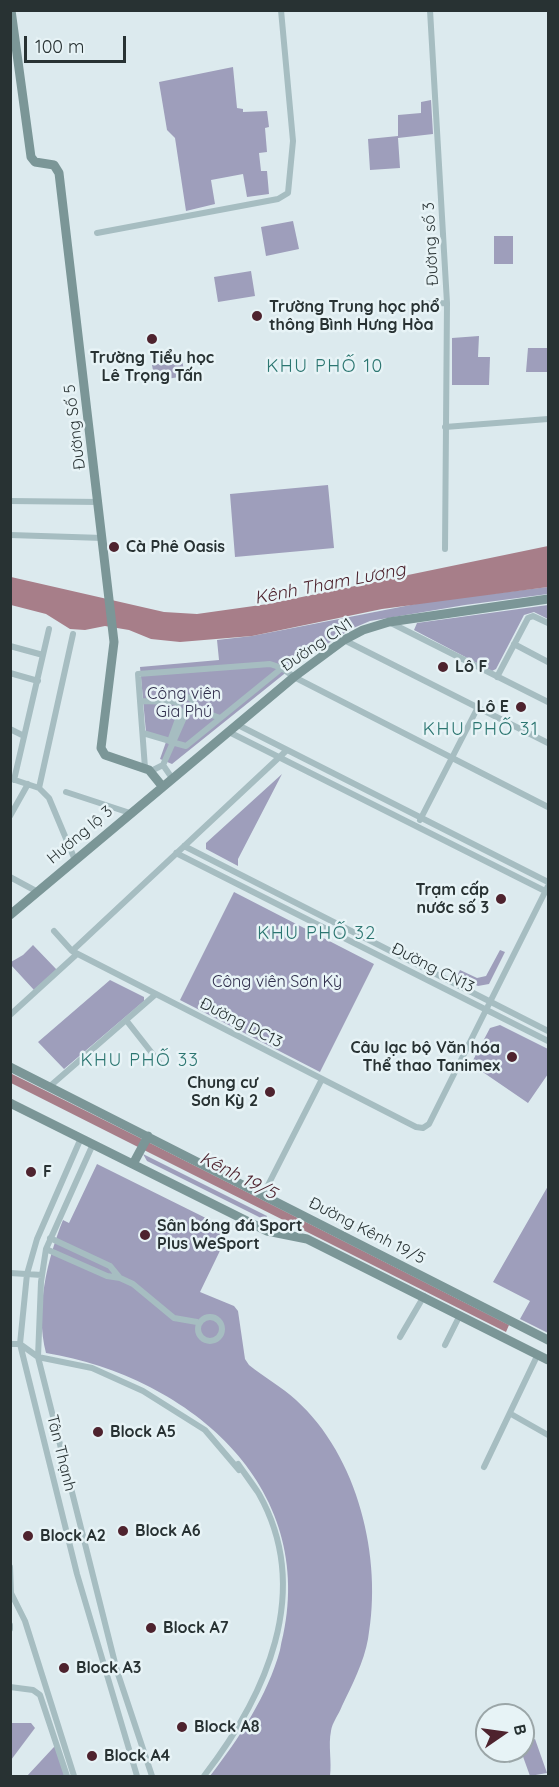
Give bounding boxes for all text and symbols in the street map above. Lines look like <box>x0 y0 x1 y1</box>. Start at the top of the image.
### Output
scale bar <box>27 24 129 62</box>
text: 100 m <box>35 35 84 58</box>
street label: Đường số 3 <box>419 202 443 286</box>
place label: Trường Trung học phổ thông Bình Hưng Hòa <box>269 297 440 335</box>
marker: Trường Trung học phổ thông Bình Hưng Hòa <box>250 309 264 323</box>
marker: Trường Tiểu học Lê Trọng Tấn <box>145 332 159 346</box>
place label: Trường Tiểu học Lê Trọng Tấn <box>90 348 214 386</box>
district label: KHU PHỐ 10 <box>266 356 384 378</box>
street label: Đường Số 5 <box>60 383 90 471</box>
place label: Cà Phê Oasis <box>126 537 225 557</box>
marker: Cà Phê Oasis <box>107 540 121 554</box>
water label: Kênh Tham Lương <box>253 559 407 609</box>
street label: Đường CN1 <box>278 614 356 676</box>
place label: Lô F <box>455 657 487 677</box>
marker: Lô F <box>436 660 450 674</box>
park label: Công viên Gia Phú <box>147 684 221 722</box>
place label: Lô E <box>476 697 509 717</box>
marker: Lô E <box>514 700 528 714</box>
district label: KHU PHỐ 31 <box>423 719 539 741</box>
street label: Hương lộ 3 <box>43 802 117 868</box>
place label: Trạm cấp nước số 3 <box>415 880 489 918</box>
marker: Trạm cấp nước số 3 <box>494 892 508 906</box>
district label: KHU PHỐ 32 <box>257 923 377 945</box>
street label: Đường CN13 <box>388 939 478 997</box>
park label: Công viên Sơn Kỳ <box>212 972 342 992</box>
street label: Đường DC13 <box>196 994 286 1052</box>
place label: Câu lạc bộ Văn hóa Thể thao Tanimex <box>350 1038 500 1076</box>
district label: KHU PHỐ 33 <box>80 1050 200 1072</box>
marker: Câu lạc bộ Văn hóa Thể thao Tanimex <box>505 1050 519 1064</box>
place label: Chung cư Sơn Kỳ 2 <box>187 1073 258 1111</box>
marker: Chung cư Sơn Kỳ 2 <box>263 1085 277 1099</box>
water label: Kênh 19/5 <box>196 1147 280 1205</box>
place label: F <box>43 1162 52 1182</box>
marker: F <box>24 1165 38 1179</box>
street label: Đường Kênh 19/5 <box>306 1193 428 1269</box>
place label: Sân bóng đá Sport Plus WeSport <box>157 1216 303 1254</box>
marker: Sân bóng đá Sport Plus WeSport <box>138 1228 152 1242</box>
street label: Tân Thạnh <box>42 1413 80 1493</box>
place label: Block A5 <box>110 1422 176 1442</box>
marker: Block A5 <box>91 1425 105 1439</box>
place label: Block A6 <box>135 1521 201 1541</box>
marker: Block A6 <box>116 1524 130 1538</box>
place label: Block A2 <box>40 1526 106 1546</box>
marker: Block A2 <box>21 1529 35 1543</box>
place label: Block A7 <box>163 1618 228 1638</box>
marker: Block A7 <box>144 1621 158 1635</box>
place label: Block A3 <box>76 1658 141 1678</box>
marker: Block A3 <box>57 1661 71 1675</box>
north arrow <box>475 1703 535 1763</box>
place label: Block A8 <box>194 1717 259 1737</box>
marker: Block A8 <box>175 1720 189 1734</box>
text: B <box>510 1722 532 1737</box>
place label: Block A4 <box>104 1746 170 1766</box>
marker: Block A4 <box>85 1749 99 1763</box>

